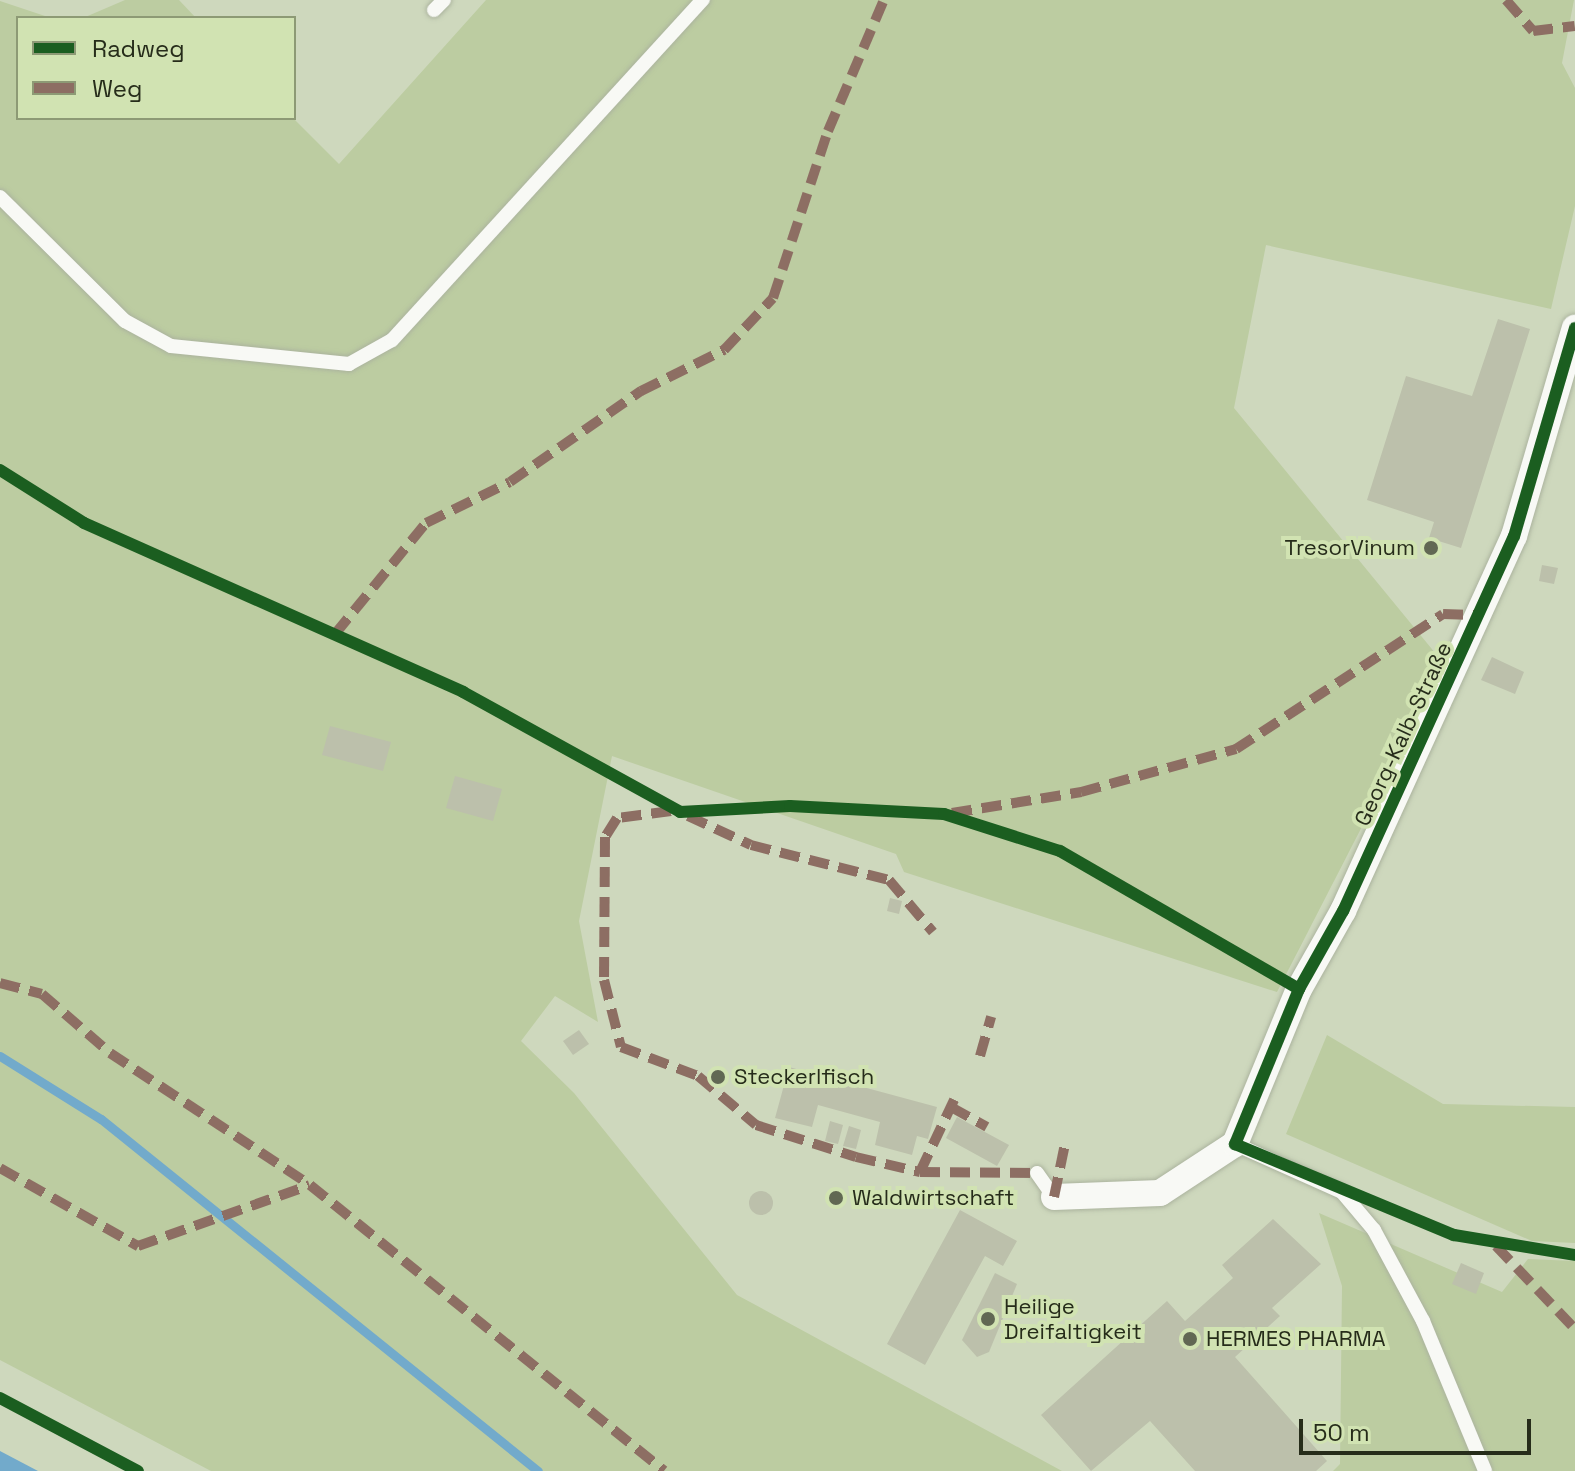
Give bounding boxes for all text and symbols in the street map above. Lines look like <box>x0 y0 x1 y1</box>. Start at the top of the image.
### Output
legend <box>16 16 296 120</box>
text: Radweg <box>92 33 185 64</box>
text: Weg <box>92 73 142 104</box>
place label: TresorVinum <box>1285 535 1415 561</box>
marker: TresorVinum <box>1422 539 1440 557</box>
street label: Georg-Kalb-Straße <box>1349 638 1457 830</box>
place label: Steckerlfisch <box>734 1064 874 1090</box>
marker: Steckerlfisch <box>709 1068 727 1086</box>
place label: Waldwirtschaft <box>852 1185 1014 1211</box>
marker: Waldwirtschaft <box>827 1189 845 1207</box>
place label: Heilige Dreifaltigkeit <box>1004 1293 1142 1344</box>
marker: Heilige Dreifaltigkeit <box>979 1310 997 1328</box>
place label: HERMES PHARMA <box>1206 1326 1386 1352</box>
marker: HERMES PHARMA <box>1181 1330 1199 1348</box>
scale bar <box>1303 1403 1535 1453</box>
text: 50 m <box>1313 1417 1370 1448</box>

